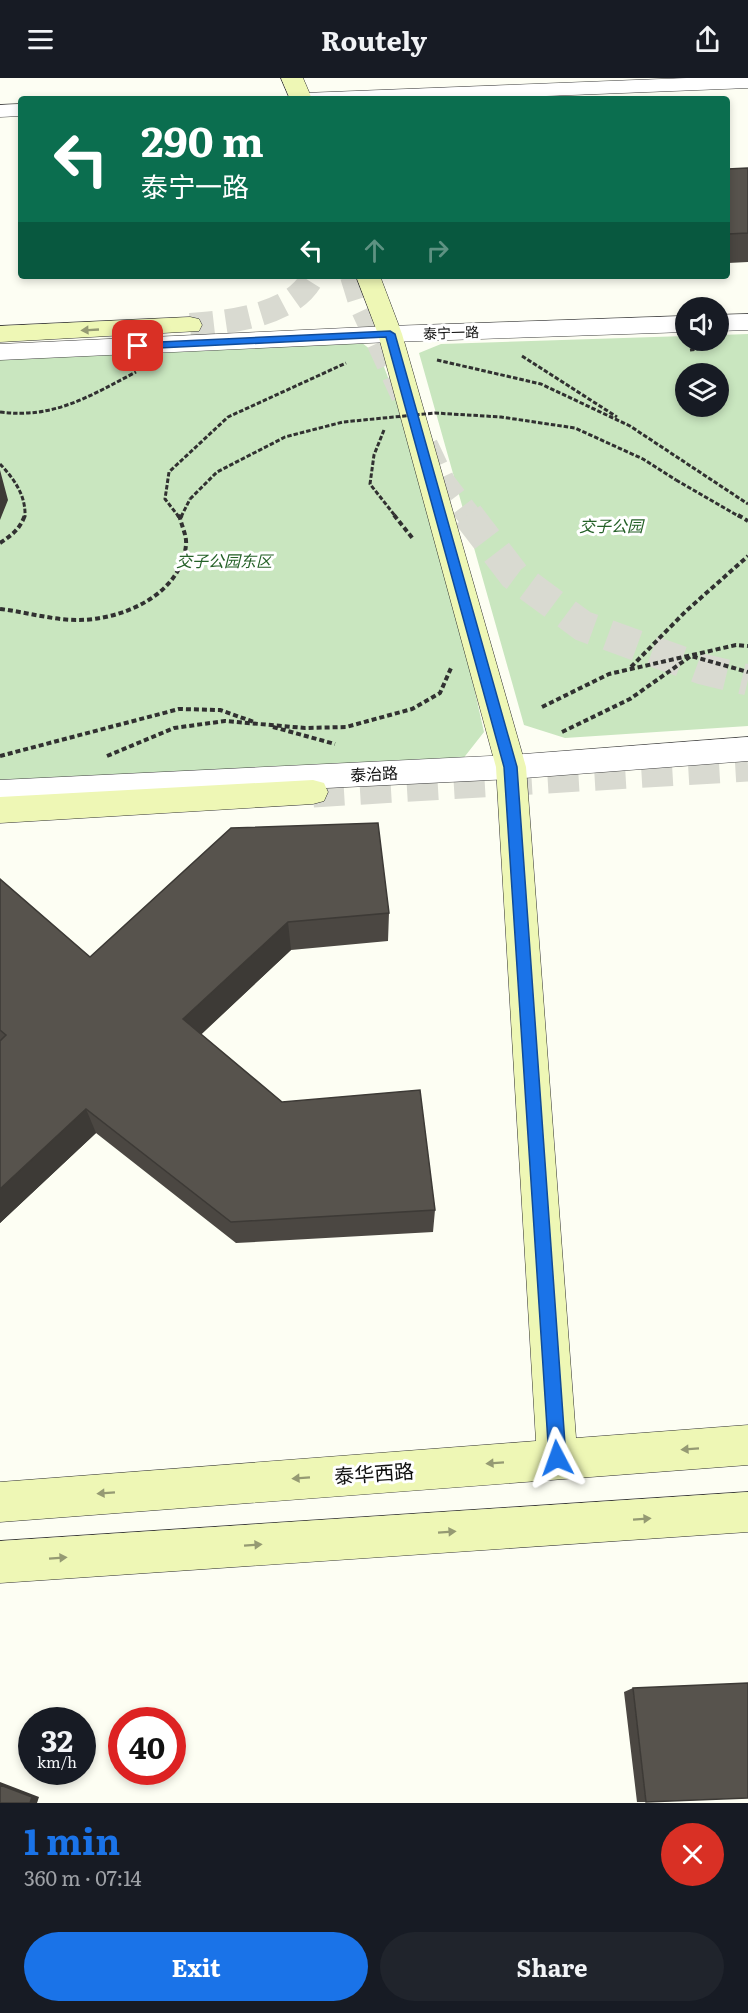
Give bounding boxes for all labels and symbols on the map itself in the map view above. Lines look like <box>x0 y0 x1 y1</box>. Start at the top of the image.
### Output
pin <box>112 320 163 371</box>
street label: 泰宁一路 <box>423 321 479 343</box>
one-way arrow <box>80 325 99 334</box>
park label: 交子公园 <box>579 513 645 537</box>
park label: 交子公园东区 <box>176 548 274 572</box>
street label: 泰治路 <box>349 760 399 786</box>
position arrow <box>525 1426 589 1490</box>
one-way arrow <box>680 1444 699 1454</box>
street label: 泰华西路 <box>333 1454 415 1490</box>
one-way arrow <box>486 1458 505 1468</box>
one-way arrow <box>291 1473 310 1483</box>
one-way arrow <box>97 1489 116 1498</box>
one-way arrow <box>633 1514 652 1524</box>
one-way arrow <box>438 1527 457 1537</box>
one-way arrow <box>243 1541 262 1550</box>
one-way arrow <box>49 1554 68 1563</box>
speed limit sign: 40 <box>108 1707 186 1785</box>

